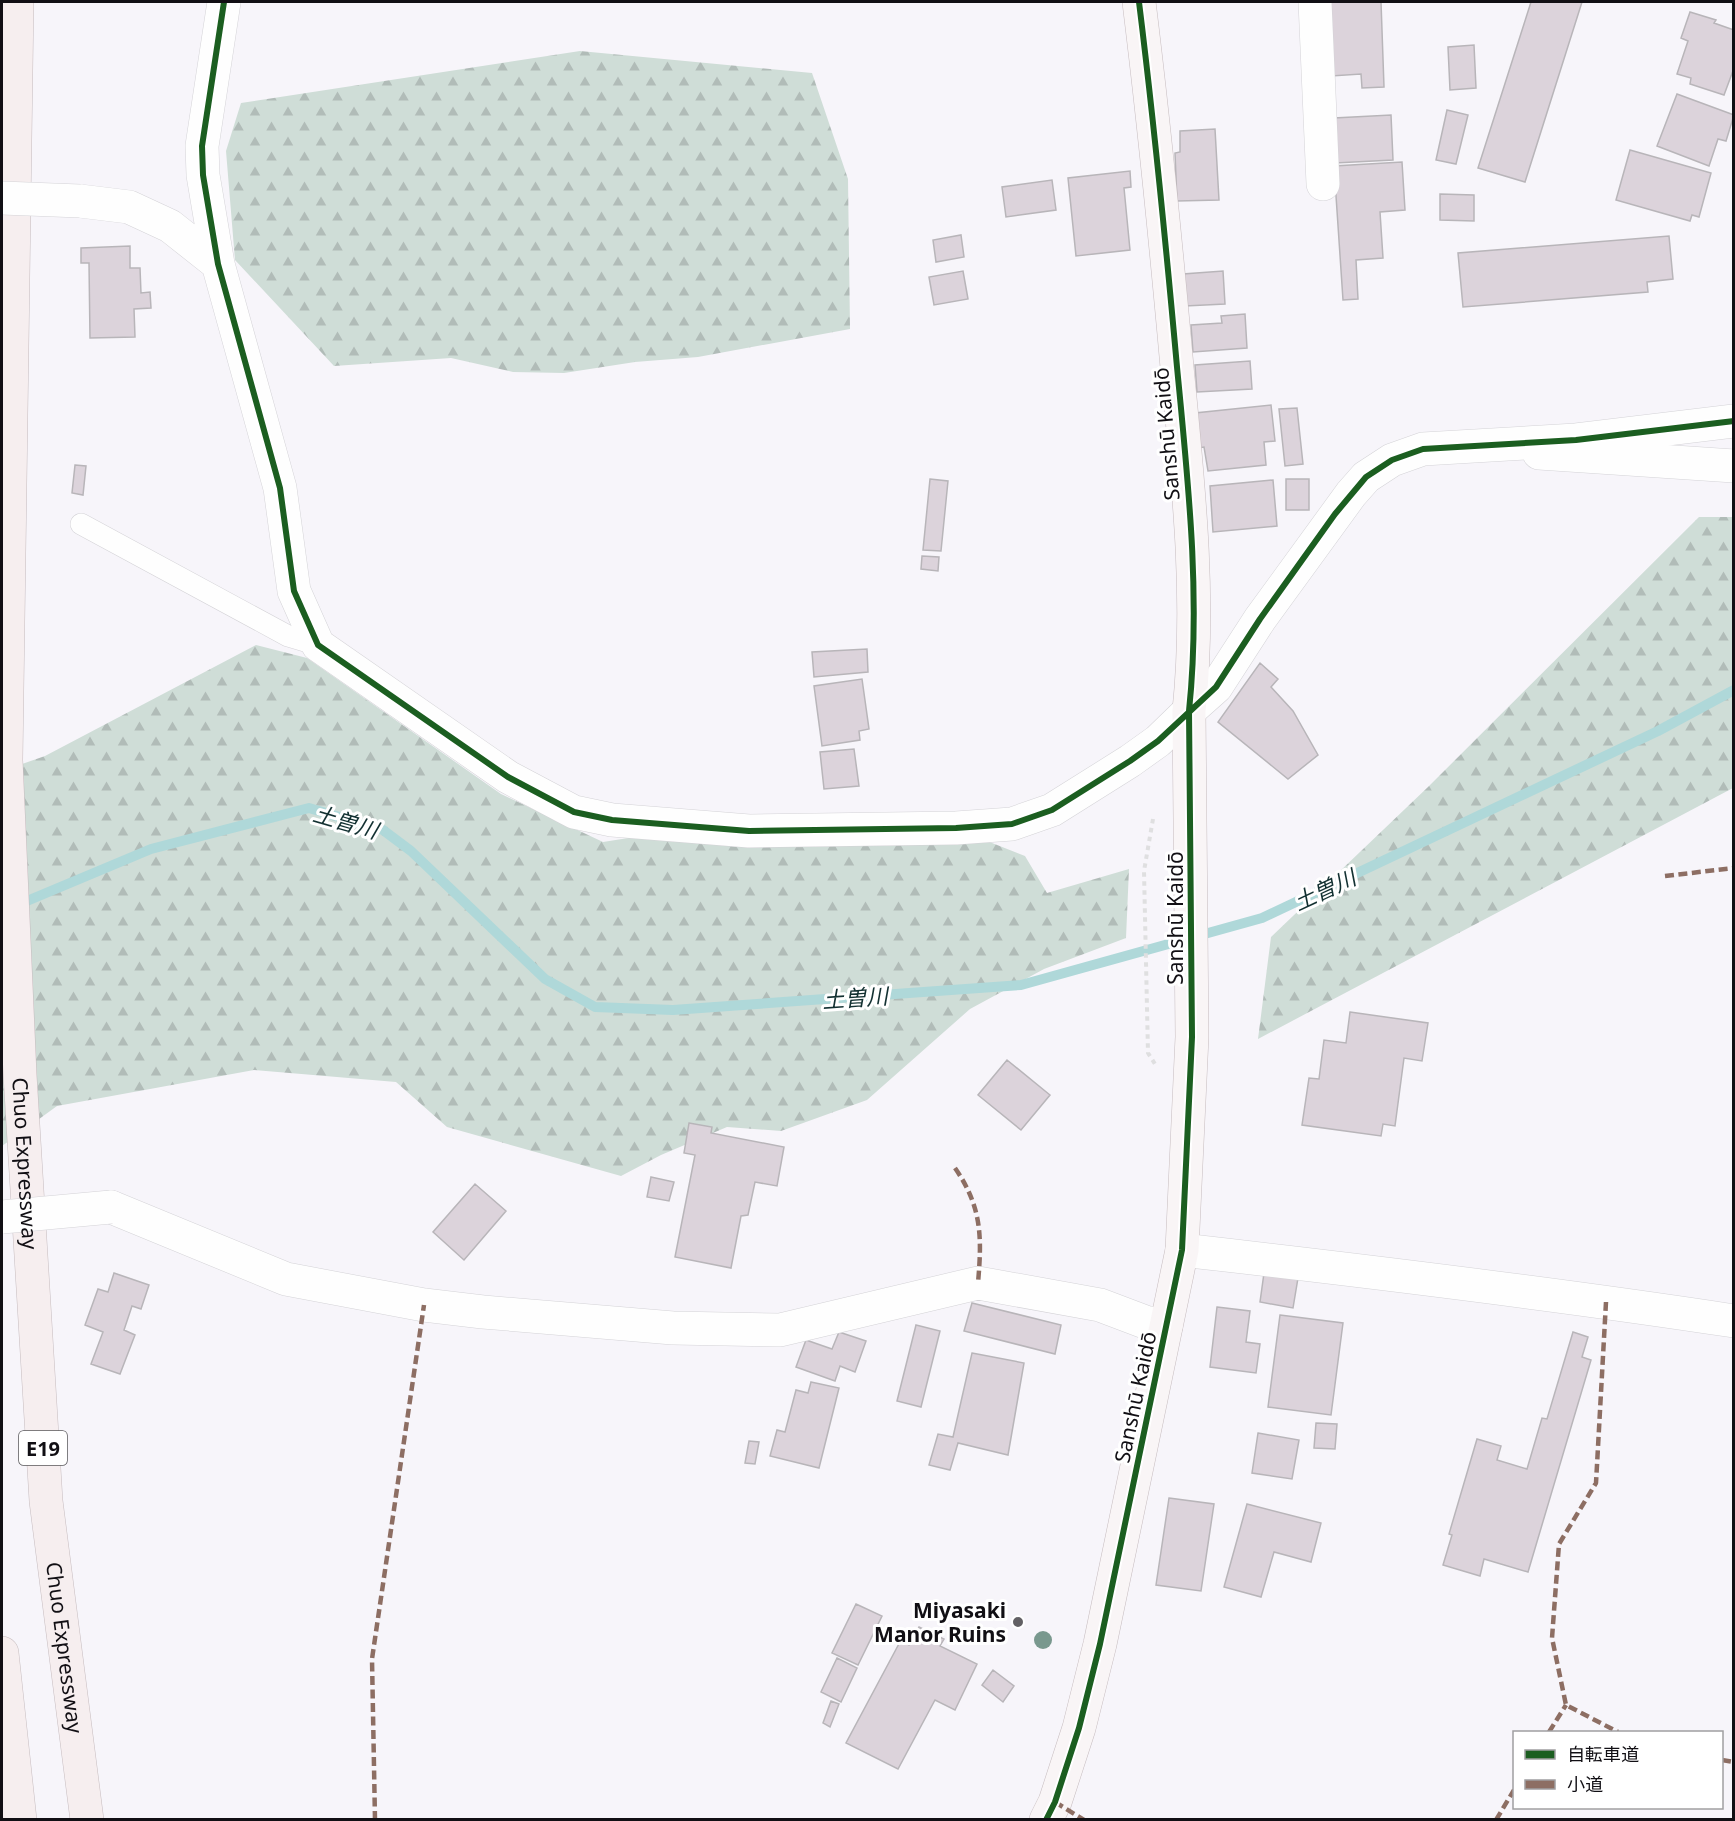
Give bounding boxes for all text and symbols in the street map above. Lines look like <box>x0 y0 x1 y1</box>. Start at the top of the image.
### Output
street label: Sanshū Kaidō <box>1146 366 1186 502</box>
water label: 土曽川 <box>310 797 384 845</box>
street label: Sanshū Kaidō <box>1161 851 1189 985</box>
water label: 土曽川 <box>1288 861 1362 917</box>
water label: 土曽川 <box>821 980 891 1014</box>
street label: Chuo Expressway <box>6 1077 45 1251</box>
street label: Sanshū Kaidō <box>1107 1329 1163 1465</box>
road number: E19 <box>19 1431 67 1465</box>
street label: Chuo Expressway <box>40 1560 90 1735</box>
place label: Miyasaki Manor Ruins <box>874 1596 1006 1648</box>
marker: Miyasaki Manor Ruins <box>1011 1615 1025 1629</box>
legend <box>1513 1731 1723 1809</box>
text: 自転車道 <box>1567 1742 1639 1766</box>
text: 小道 <box>1567 1772 1603 1796</box>

